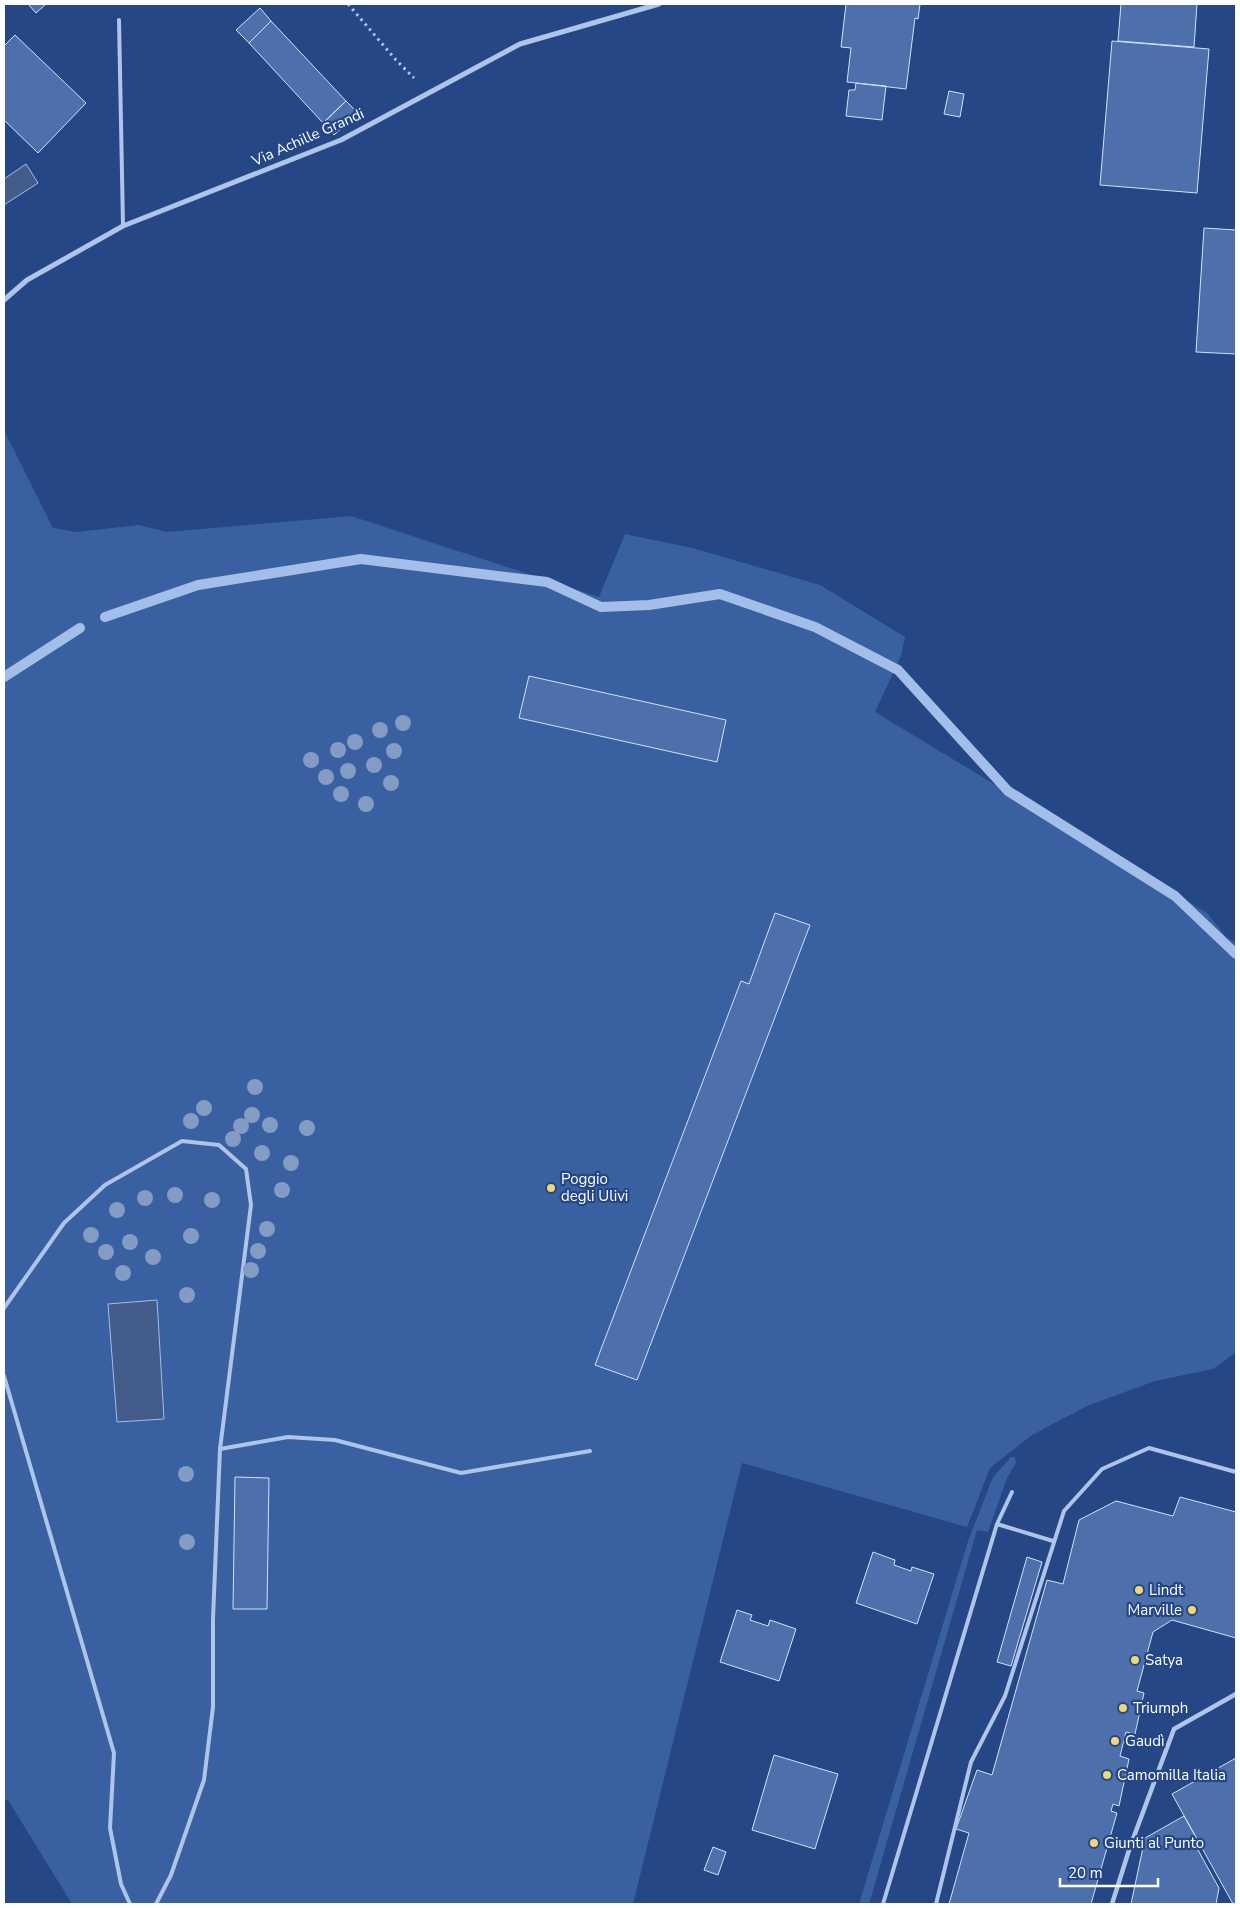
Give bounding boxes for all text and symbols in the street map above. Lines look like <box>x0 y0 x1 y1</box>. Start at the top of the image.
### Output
street label: Via Achille Grandi <box>248 103 367 171</box>
place label: Poggio degli Ulivi <box>561 1169 628 1206</box>
marker: Poggio degli Ulivi <box>545 1182 557 1194</box>
place label: Lindt <box>1149 1580 1184 1600</box>
marker: Lindt <box>1133 1584 1145 1596</box>
place label: Marville <box>1127 1600 1182 1620</box>
marker: Marville <box>1186 1604 1198 1616</box>
place label: Satya <box>1145 1650 1183 1670</box>
marker: Satya <box>1129 1654 1141 1666</box>
place label: Triumph <box>1133 1698 1188 1718</box>
marker: Triumph <box>1117 1702 1129 1714</box>
place label: Gaudì <box>1125 1731 1164 1751</box>
marker: Gaudì <box>1109 1735 1121 1747</box>
place label: Camomilla Italia <box>1117 1765 1226 1785</box>
marker: Camomilla Italia <box>1101 1769 1113 1781</box>
place label: Giunti al Punto <box>1104 1833 1204 1853</box>
marker: Giunti al Punto <box>1088 1837 1100 1849</box>
scale bar <box>1060 1856 1158 1888</box>
text: 20 m <box>1068 1863 1103 1883</box>

